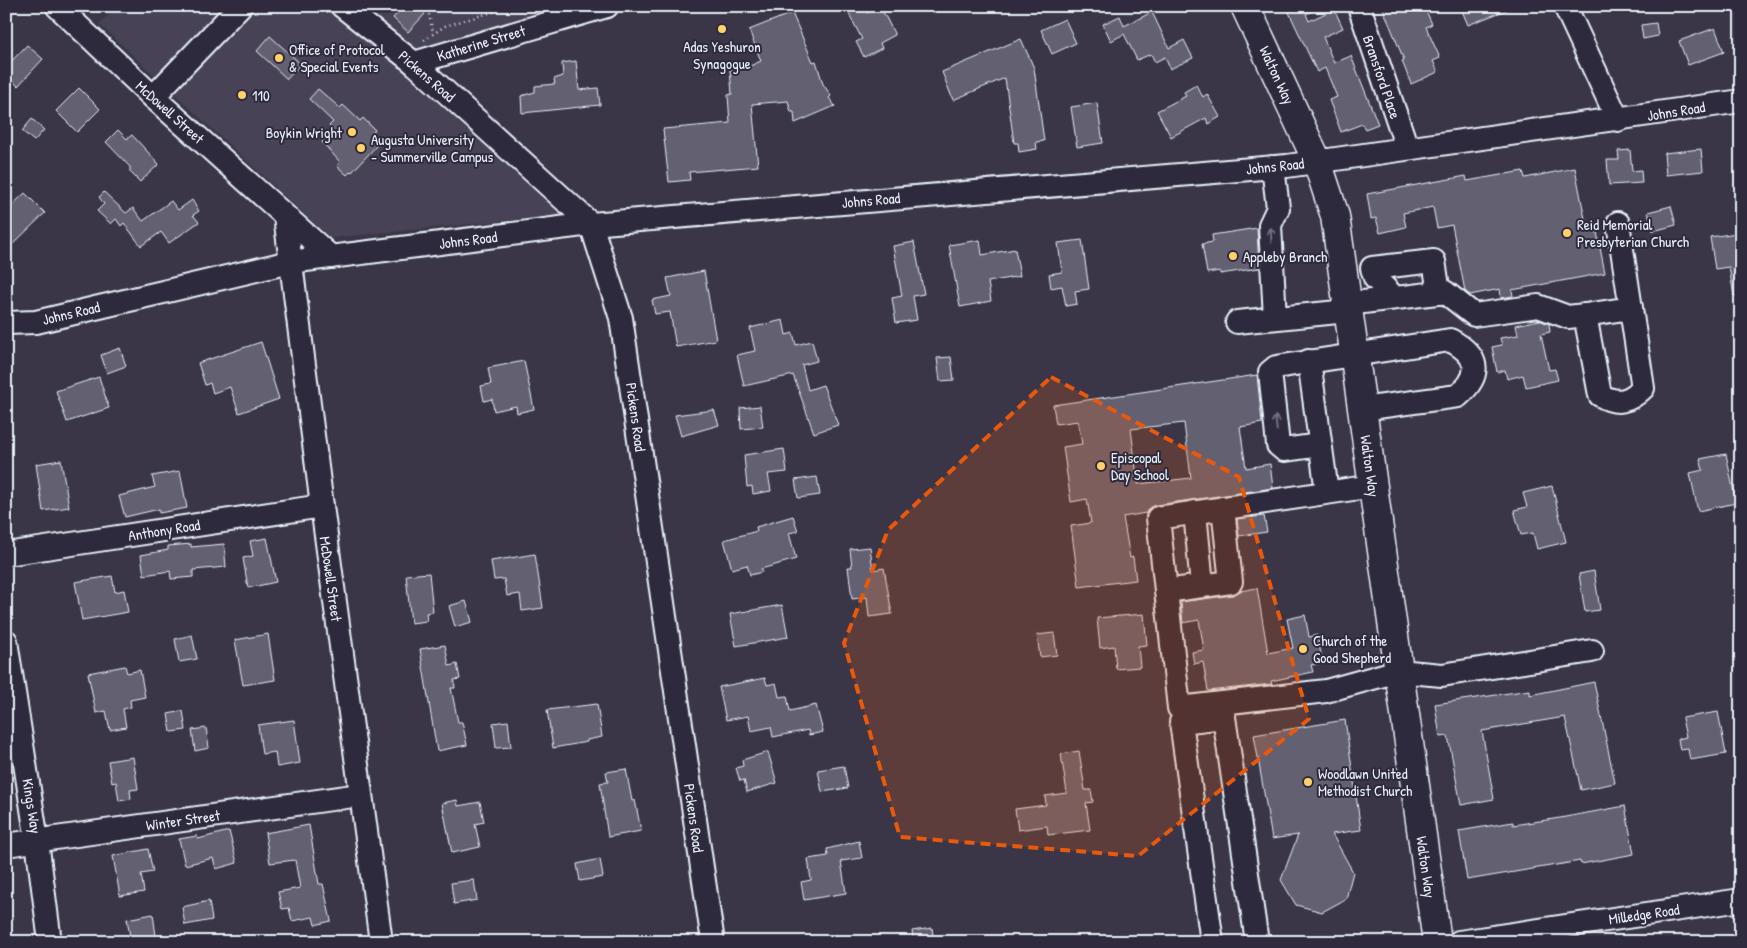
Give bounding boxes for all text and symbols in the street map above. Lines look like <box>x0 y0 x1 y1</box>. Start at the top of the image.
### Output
street label: Katherine Street <box>434 19 529 66</box>
marker: Adas Yeshuron Synagogue <box>716 23 728 35</box>
street label: Bransford Place <box>1358 32 1406 122</box>
place label: Adas Yeshuron Synagogue <box>683 36 761 74</box>
place label: Office of Protocol & Special Events <box>289 39 385 77</box>
street label: Walton Way <box>1254 42 1300 108</box>
street label: Pickens Road <box>394 45 460 107</box>
marker: Office of Protocol & Special Events <box>273 52 285 64</box>
street label: McDowell Street <box>131 76 209 149</box>
place label: 110 <box>252 85 270 106</box>
marker: 110 <box>236 89 248 101</box>
street label: Johns Road <box>1645 96 1707 126</box>
place label: Boykin Wright <box>266 122 343 143</box>
marker: Boykin Wright <box>346 126 358 138</box>
place label: Augusta University - Summerville Campus <box>371 129 494 167</box>
marker: Augusta University - Summerville Campus <box>355 142 367 154</box>
street label: Johns Road <box>1245 152 1305 179</box>
street label: Johns Road <box>841 187 901 213</box>
place label: Reid Memorial Presbyterian Church <box>1577 214 1689 252</box>
street label: Johns Road <box>438 226 498 254</box>
one-way arrow <box>1266 227 1275 243</box>
marker: Reid Memorial Presbyterian Church <box>1561 227 1573 239</box>
place label: Appleby Branch <box>1243 246 1327 267</box>
marker: Appleby Branch <box>1227 250 1239 262</box>
street label: Johns Road <box>40 296 102 330</box>
street label: Pickens Road <box>621 381 651 453</box>
one-way arrow <box>1271 415 1280 431</box>
street label: Walton Way <box>1355 434 1385 498</box>
place label: Episcopal Day School <box>1111 447 1169 485</box>
marker: Episcopal Day School <box>1095 460 1107 472</box>
street label: Anthony Road <box>126 514 202 546</box>
street label: McDowell Street <box>315 535 347 624</box>
place label: Church of the Good Shepherd <box>1313 630 1391 668</box>
marker: Church of the Good Shepherd <box>1297 643 1309 655</box>
place label: Woodlawn United Methodist Church <box>1318 763 1412 801</box>
marker: Woodlawn United Methodist Church <box>1302 776 1314 788</box>
street label: Kings Way <box>17 777 47 835</box>
street label: Pickens Road <box>679 782 709 854</box>
street label: Winter Street <box>145 804 222 836</box>
street label: Walton Way <box>1411 835 1441 899</box>
street label: Milledge Road <box>1607 899 1681 929</box>

